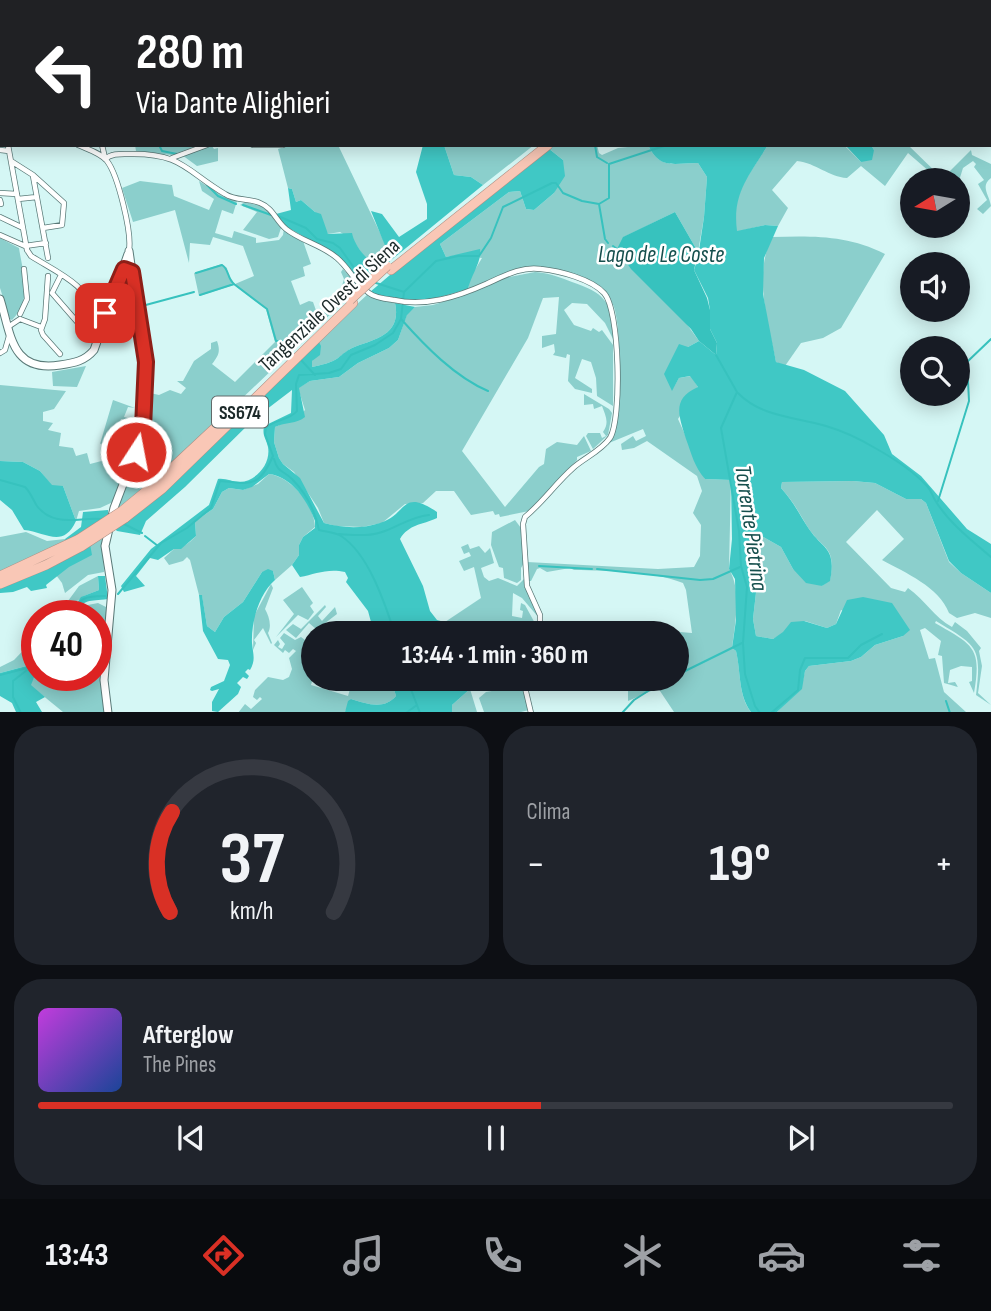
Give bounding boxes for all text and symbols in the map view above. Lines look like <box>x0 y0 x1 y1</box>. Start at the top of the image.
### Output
text: 280 m <box>136 24 244 83</box>
icon: left <box>21 28 112 119</box>
text: Via Dante Alighieri <box>136 84 330 123</box>
north arrow <box>900 168 970 238</box>
map controls <box>900 168 970 406</box>
street label: Tangenziale Ovest di Siena <box>254 234 405 377</box>
water label: Lago de Le Coste <box>598 241 724 269</box>
button: sound <box>900 252 970 322</box>
pin <box>75 283 135 343</box>
icon: arrive <box>86 294 124 332</box>
button: search <box>900 336 970 406</box>
road number: SS674 <box>212 396 268 428</box>
position arrow <box>99 415 173 489</box>
water label: Torrente Pietrina <box>728 463 774 593</box>
speed limit sign: 40 <box>21 600 112 691</box>
text: 13:44 · 1 min · 360 m <box>402 640 588 671</box>
text: Clima <box>527 798 570 826</box>
text: 37 <box>219 816 284 904</box>
text: 19° <box>709 833 770 896</box>
text: − <box>527 842 545 887</box>
text: + <box>934 842 953 887</box>
text: km/h <box>230 895 273 926</box>
text: Afterglow <box>143 1020 234 1051</box>
text: The Pines <box>143 1051 216 1079</box>
icon: previous <box>172 1119 210 1157</box>
icon: pause <box>477 1119 515 1157</box>
icon: next <box>782 1119 820 1157</box>
icon: directions <box>199 1231 248 1280</box>
icon: music <box>339 1231 388 1280</box>
icon: phone <box>478 1231 527 1280</box>
icon: climate <box>618 1231 667 1280</box>
icon: car <box>757 1231 806 1280</box>
icon: filters <box>897 1231 946 1280</box>
text: 13:43 <box>45 1236 109 1275</box>

